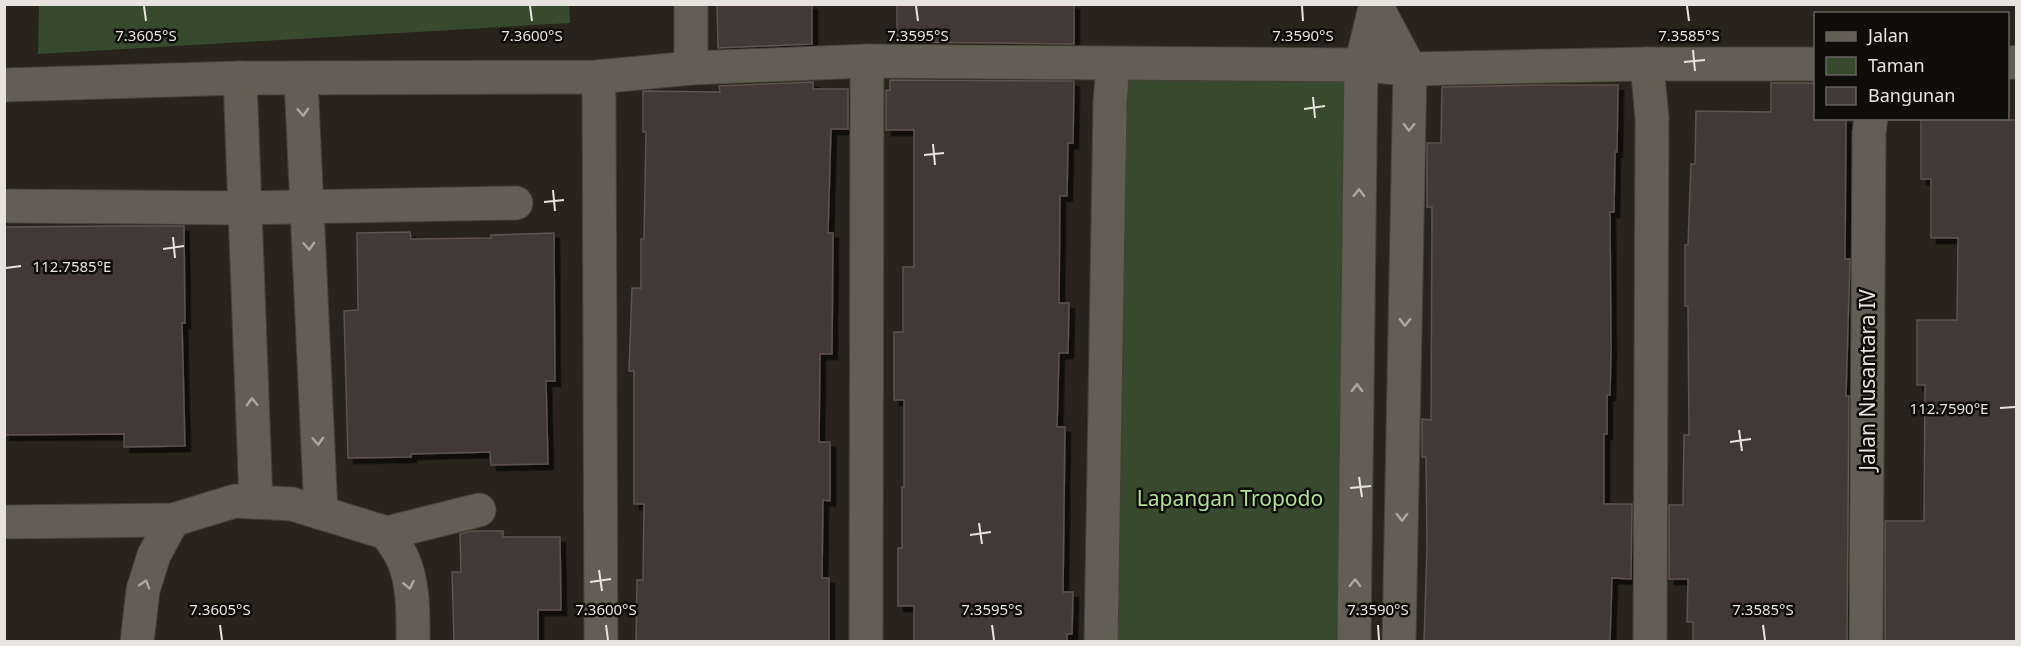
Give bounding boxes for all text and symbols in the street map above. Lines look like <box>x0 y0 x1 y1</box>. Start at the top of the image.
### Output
legend <box>1814 12 2009 120</box>
text: Jalan <box>1866 23 1909 47</box>
text: 7.3605°S <box>115 25 177 45</box>
text: 7.3600°S <box>501 25 563 45</box>
text: 7.3595°S <box>887 25 949 45</box>
text: 7.3590°S <box>1272 25 1334 45</box>
text: 7.3585°S <box>1658 25 1720 45</box>
text: Taman <box>1868 53 1925 77</box>
text: Bangunan <box>1868 83 1955 107</box>
one-way arrow <box>296 108 309 117</box>
one-way arrow <box>1402 123 1415 132</box>
one-way arrow <box>1353 189 1365 198</box>
one-way arrow <box>302 242 315 251</box>
text: 112.7585°E <box>33 256 111 276</box>
street label: Jalan Nusantara IV <box>1853 289 1881 473</box>
one-way arrow <box>1399 318 1411 327</box>
one-way arrow <box>1351 384 1363 393</box>
one-way arrow <box>246 398 259 407</box>
text: 112.7590°E <box>1910 398 1988 418</box>
one-way arrow <box>311 437 324 446</box>
park label: Lapangan Tropodo <box>1137 484 1323 512</box>
one-way arrow <box>1395 513 1408 522</box>
one-way arrow <box>138 579 150 590</box>
one-way arrow <box>402 579 415 589</box>
one-way arrow <box>1349 579 1361 588</box>
text: 7.3605°S <box>189 599 251 619</box>
text: 7.3600°S <box>575 599 637 619</box>
text: 7.3595°S <box>961 599 1023 619</box>
text: 7.3590°S <box>1347 599 1409 619</box>
text: 7.3585°S <box>1732 599 1794 619</box>

